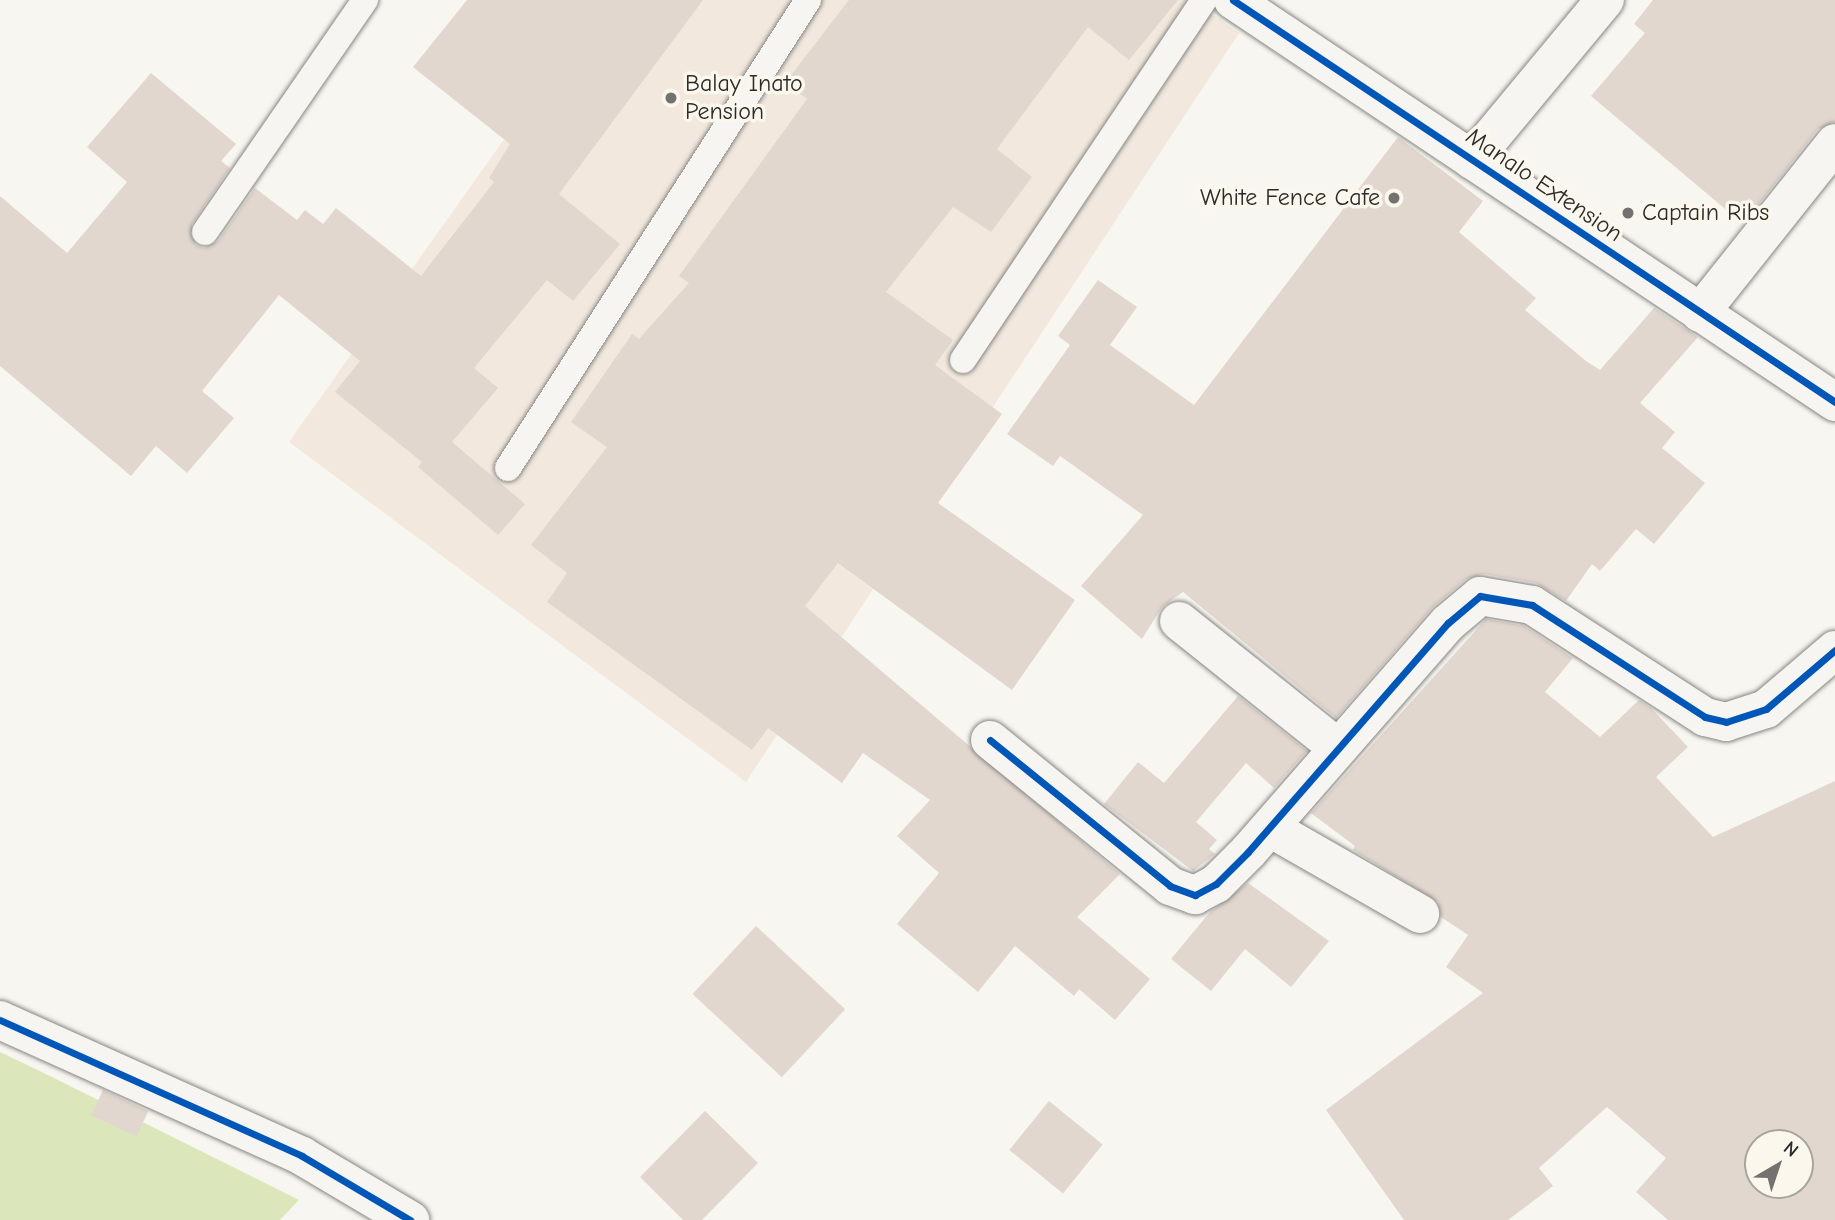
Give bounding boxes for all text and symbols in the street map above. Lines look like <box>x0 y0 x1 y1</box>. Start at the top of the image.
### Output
place label: Balay Inato Pension <box>685 70 803 126</box>
marker: Balay Inato Pension <box>663 90 679 106</box>
street label: Manalo Extension <box>1460 122 1628 248</box>
place label: White Fence Cafe <box>1200 184 1380 212</box>
marker: White Fence Cafe <box>1386 190 1402 206</box>
place label: Captain Ribs <box>1642 199 1769 227</box>
marker: Captain Ribs <box>1620 205 1636 221</box>
north arrow <box>1744 1129 1814 1199</box>
text: N <box>1779 1137 1803 1162</box>

